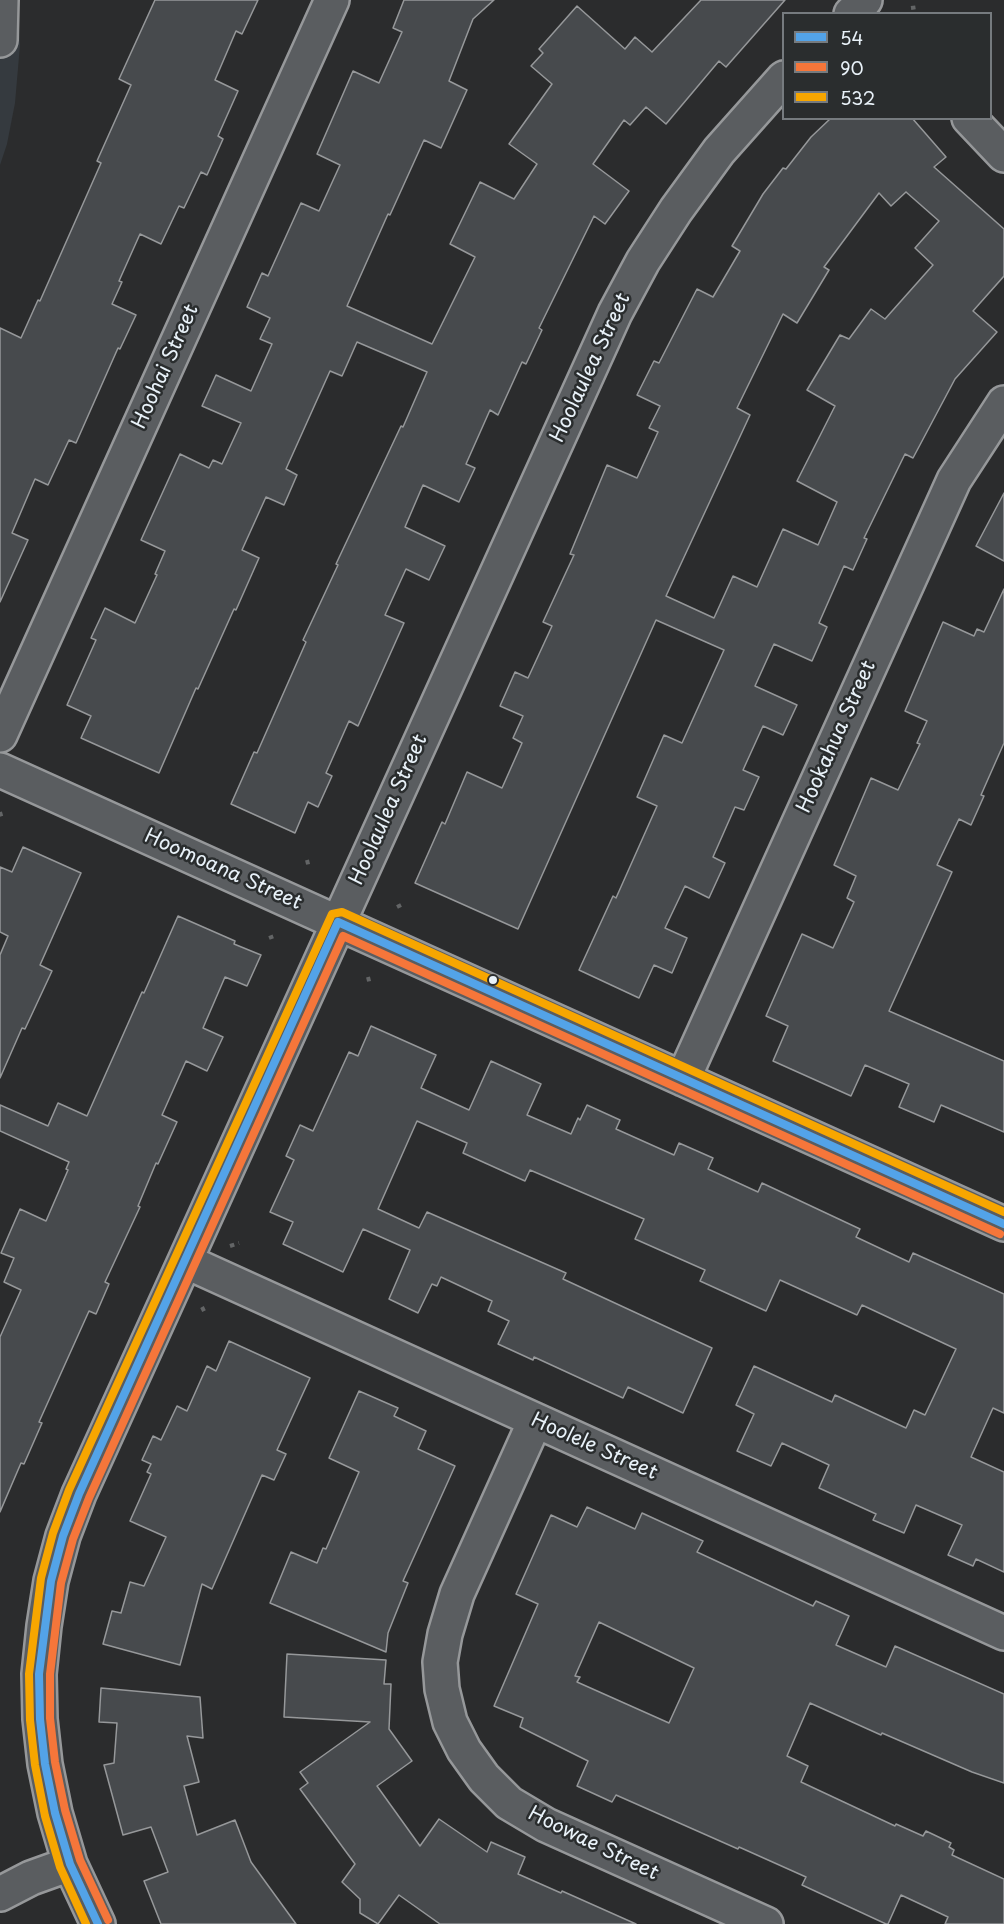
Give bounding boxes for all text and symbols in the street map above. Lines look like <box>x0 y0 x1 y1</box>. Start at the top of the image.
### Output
legend <box>782 12 992 120</box>
text: 54 <box>840 24 863 51</box>
text: 90 <box>840 54 864 81</box>
text: 532 <box>840 84 875 111</box>
street label: Hoolaulea Street <box>546 289 636 447</box>
street label: Hoohai Street <box>128 301 204 433</box>
street label: Hookahua Street <box>793 657 881 817</box>
street label: Hoolaulea Street <box>345 731 433 889</box>
street label: Hoomoana Street <box>141 825 305 915</box>
unlabelled marker <box>487 974 499 986</box>
street label: Hoolele Street <box>527 1408 661 1486</box>
street label: Hoowae Street <box>524 1802 662 1886</box>

